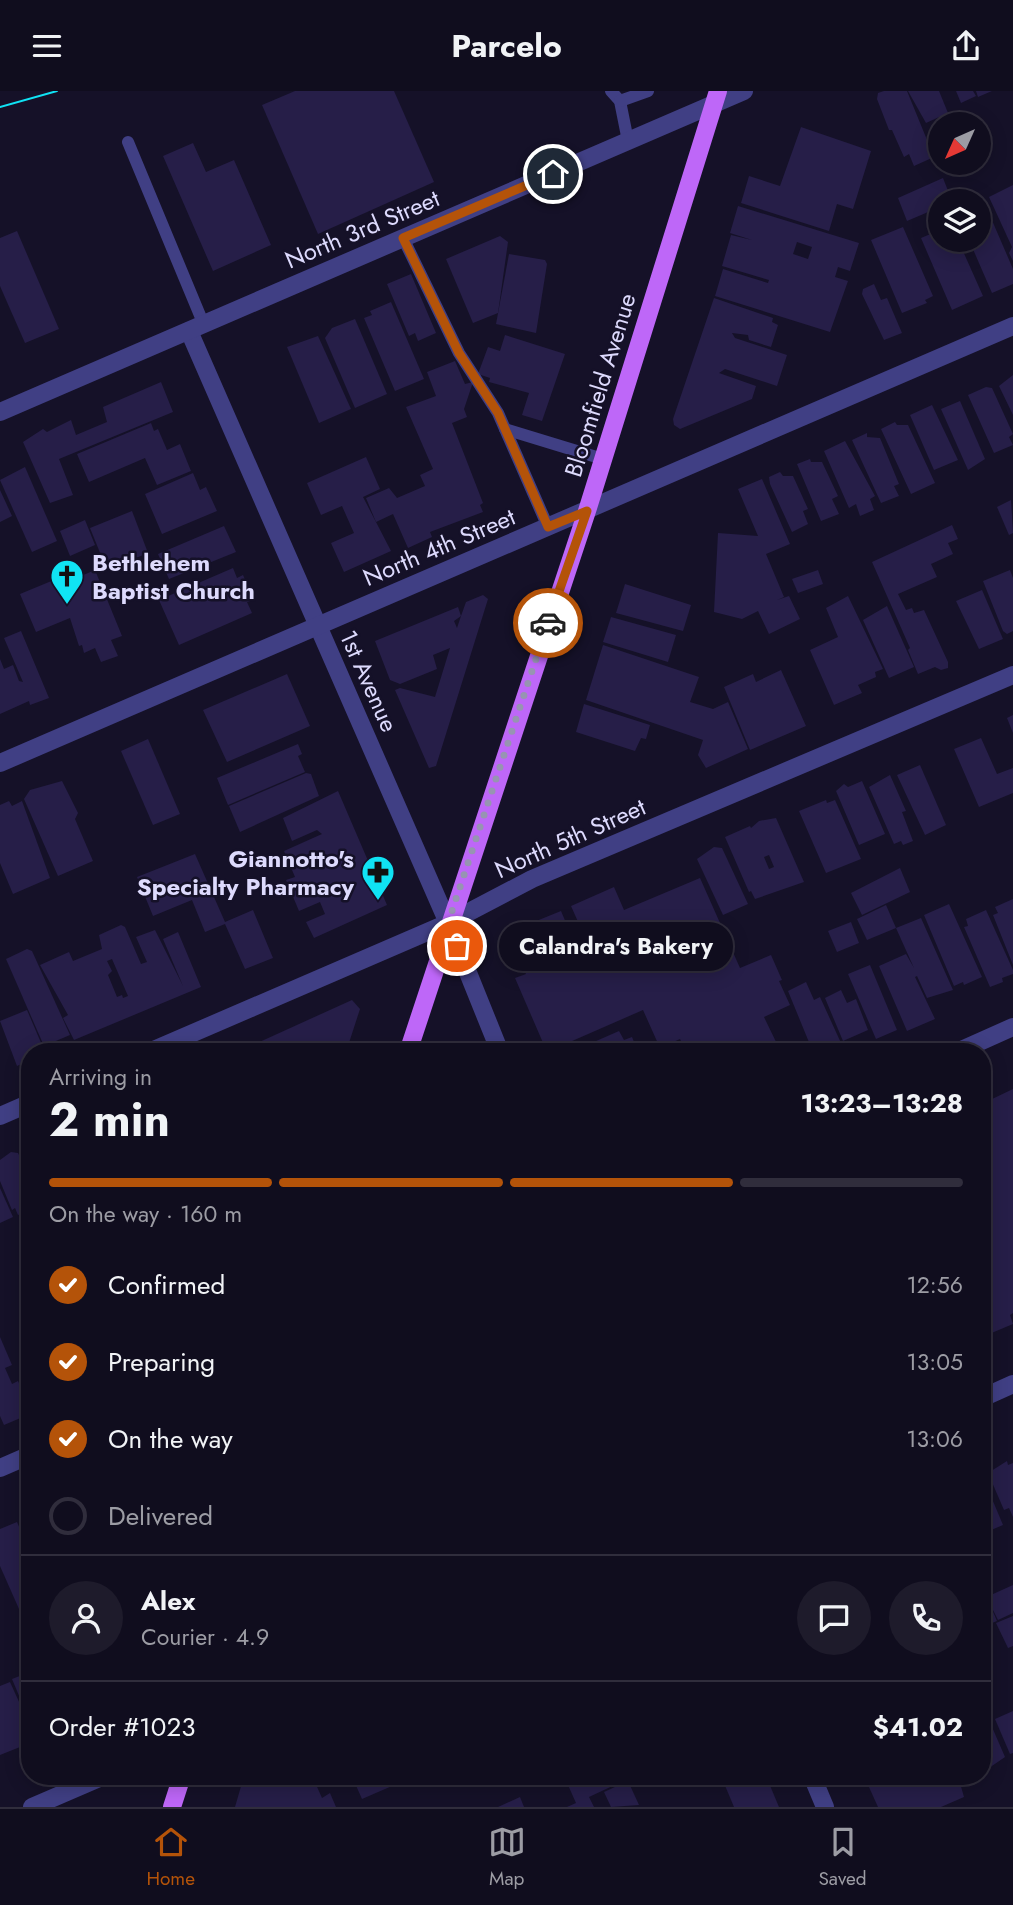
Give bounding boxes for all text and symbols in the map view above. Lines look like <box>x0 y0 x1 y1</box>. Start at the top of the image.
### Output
text: Parcelo <box>451 23 562 69</box>
icon: menu <box>28 27 66 65</box>
icon: share <box>947 27 985 65</box>
north arrow <box>928 112 990 175</box>
map controls <box>928 112 991 252</box>
pin <box>523 144 583 204</box>
icon: home <box>534 155 572 193</box>
street label: North 3rd Street <box>279 181 445 277</box>
button: layers <box>928 189 991 252</box>
street label: Bloomfield Avenue <box>555 289 645 481</box>
street label: North 4th Street <box>357 499 521 595</box>
place label: Bethlehem Baptist Church <box>92 545 255 608</box>
church icon: Bethlehem Baptist Church <box>48 557 86 606</box>
courier <box>513 588 583 658</box>
icon: car <box>529 604 567 642</box>
street label: 1st Avenue <box>331 624 407 738</box>
street label: North 5th Street <box>489 789 651 887</box>
place label: Giannotto's Specialty Pharmacy <box>137 841 354 904</box>
pharmacy icon: Giannotto's Specialty Pharmacy <box>359 853 397 902</box>
pin <box>427 916 487 976</box>
callout: Calandra's Bakery <box>499 921 734 971</box>
icon: bag <box>438 927 476 965</box>
text: Calandra's Bakery <box>519 929 713 963</box>
text: Arriving in <box>49 1060 152 1094</box>
text: 13:23–13:28 <box>801 1084 963 1122</box>
text: 2 min <box>49 1087 170 1153</box>
text: On the way · 160 m <box>49 1197 242 1231</box>
icon: check <box>49 1266 87 1304</box>
text: Confirmed <box>108 1266 225 1304</box>
text: 12:56 <box>906 1268 963 1302</box>
icon: check <box>49 1343 87 1381</box>
text: Preparing <box>108 1343 215 1381</box>
text: 13:05 <box>906 1345 963 1379</box>
icon: check <box>49 1420 87 1458</box>
text: On the way <box>108 1420 233 1458</box>
text: 13:06 <box>906 1422 963 1456</box>
text: Delivered <box>108 1497 213 1535</box>
button: person <box>49 1581 123 1655</box>
button: chat <box>797 1581 871 1655</box>
button: phone <box>889 1581 963 1655</box>
text: Alex <box>141 1582 195 1620</box>
text: Courier · 4.9 <box>141 1620 269 1654</box>
text: Order #1023 <box>49 1708 195 1746</box>
text: $41.02 <box>873 1708 963 1746</box>
tab: Home <box>146 1823 195 1892</box>
tab: Map <box>488 1823 526 1892</box>
tab: Saved <box>818 1823 867 1892</box>

